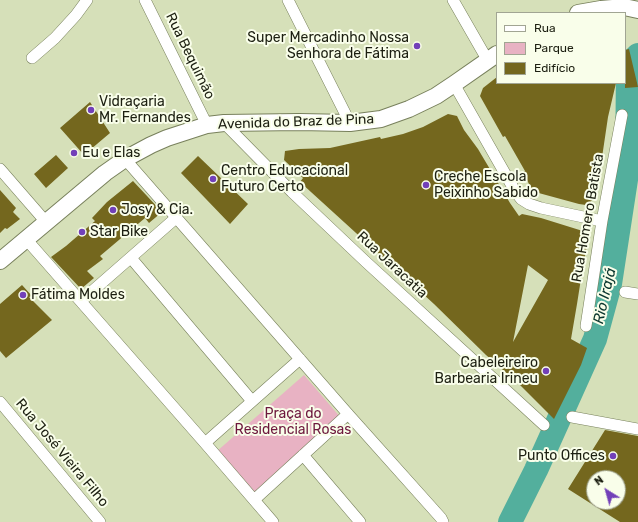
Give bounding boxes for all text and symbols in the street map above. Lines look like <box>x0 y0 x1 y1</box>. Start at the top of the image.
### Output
street label: Rua Bequimão <box>162 10 218 102</box>
legend <box>496 12 626 84</box>
text: Rua <box>534 21 556 35</box>
place label: Super Mercadinho Nossa Senhora de Fátima <box>247 30 409 62</box>
marker: Super Mercadinho Nossa Senhora de Fátima <box>412 41 422 51</box>
text: Parque <box>534 41 574 55</box>
text: Edifício <box>534 61 575 75</box>
place label: Vidraçaria Mr. Fernandes <box>99 94 191 126</box>
marker: Vidraçaria Mr. Fernandes <box>86 105 96 115</box>
street label: Avenida do Braz de Pina <box>218 111 374 133</box>
place label: Eu e Elas <box>82 145 140 161</box>
marker: Eu e Elas <box>69 148 79 158</box>
street label: Rua Homero Batista <box>568 153 608 283</box>
place label: Centro Educacional Futuro Certo <box>221 163 348 196</box>
place label: Creche Escola Peixinho Sabido <box>434 169 538 202</box>
marker: Centro Educacional Futuro Certo <box>208 174 218 184</box>
marker: Creche Escola Peixinho Sabido <box>421 180 431 190</box>
place label: Josy & Cia. <box>121 202 193 218</box>
marker: Josy & Cia. <box>108 205 118 215</box>
place label: Star Bike <box>90 224 148 240</box>
marker: Star Bike <box>77 227 87 237</box>
street label: Rua Jaracatia <box>353 228 431 302</box>
water label: Rio Irajá <box>590 266 620 326</box>
place label: Fátima Moldes <box>31 287 125 303</box>
marker: Fátima Moldes <box>18 290 28 300</box>
place label: Cabeleireiro Barbearia Irineu <box>435 355 538 388</box>
marker: Cabeleireiro Barbearia Irineu <box>541 366 551 376</box>
street label: Rua José Vieira Filho <box>12 396 112 510</box>
park label: Praça do Residencial Rosas <box>235 406 351 438</box>
place label: Punto Offices <box>518 448 605 464</box>
marker: Punto Offices <box>608 451 618 461</box>
north arrow <box>586 470 626 510</box>
text: N <box>592 473 606 488</box>

